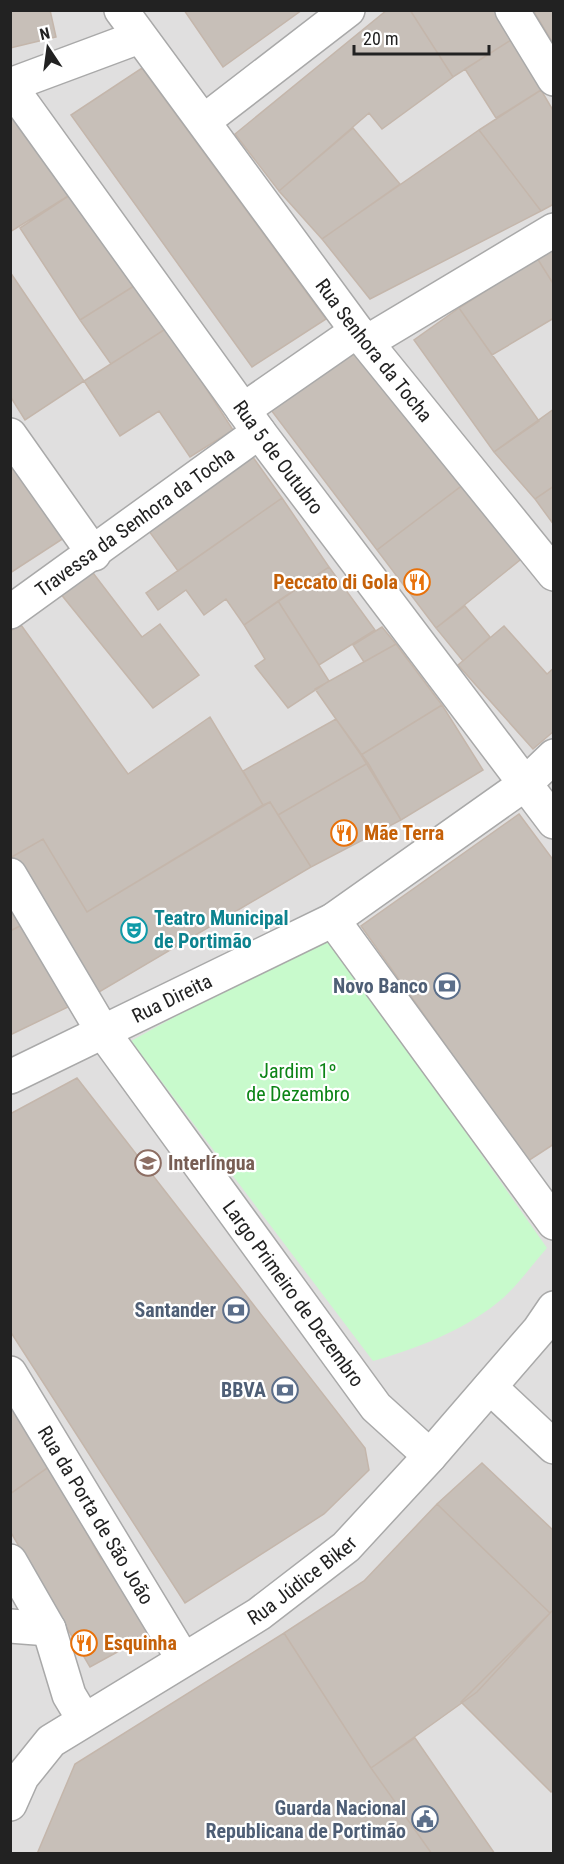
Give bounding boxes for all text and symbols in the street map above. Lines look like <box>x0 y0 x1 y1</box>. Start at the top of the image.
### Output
north arrow <box>18 18 78 78</box>
scale bar <box>354 18 489 56</box>
text: N <box>38 24 52 44</box>
text: 20 m <box>363 28 398 49</box>
street label: Rua Senhora da Tocha <box>311 274 438 427</box>
street label: Rua 5 de Outubro <box>228 396 329 519</box>
street label: Travessa da Senhora da Tocha <box>31 442 239 602</box>
restaurant icon: Peccato di Gola <box>402 567 432 597</box>
place label: Peccato di Gola <box>273 570 398 594</box>
restaurant icon: Mãe Terra <box>329 818 359 848</box>
place label: Mãe Terra <box>364 821 444 845</box>
place label: Teatro Municipal de Portimão <box>154 906 288 953</box>
theatre icon: Teatro Municipal de Portimão <box>119 915 149 945</box>
street label: Rua Direita <box>128 969 216 1028</box>
bank icon: Novo Banco <box>432 971 462 1001</box>
place label: Novo Banco <box>333 974 428 998</box>
park label: Jardim 1º de Dezembro <box>246 1059 350 1106</box>
school or university icon: Interlíngua <box>133 1148 163 1178</box>
place label: Interlíngua <box>168 1151 255 1175</box>
street label: Largo Primeiro de Dezembro <box>218 1196 369 1391</box>
bank icon: Santander <box>221 1295 251 1325</box>
place label: Santander <box>134 1298 216 1322</box>
bank icon: BBVA <box>270 1375 300 1405</box>
place label: BBVA <box>221 1378 266 1402</box>
street label: Rua da Porta de São João <box>33 1421 159 1609</box>
street label: Rua Júdice Biker <box>243 1531 362 1630</box>
restaurant icon: Esquinha <box>69 1628 99 1658</box>
place label: Esquinha <box>104 1631 177 1655</box>
place label: Guarda Nacional Republicana de Portimão <box>205 1796 406 1843</box>
public building icon: Guarda Nacional Republicana de Portimão <box>410 1804 440 1834</box>

